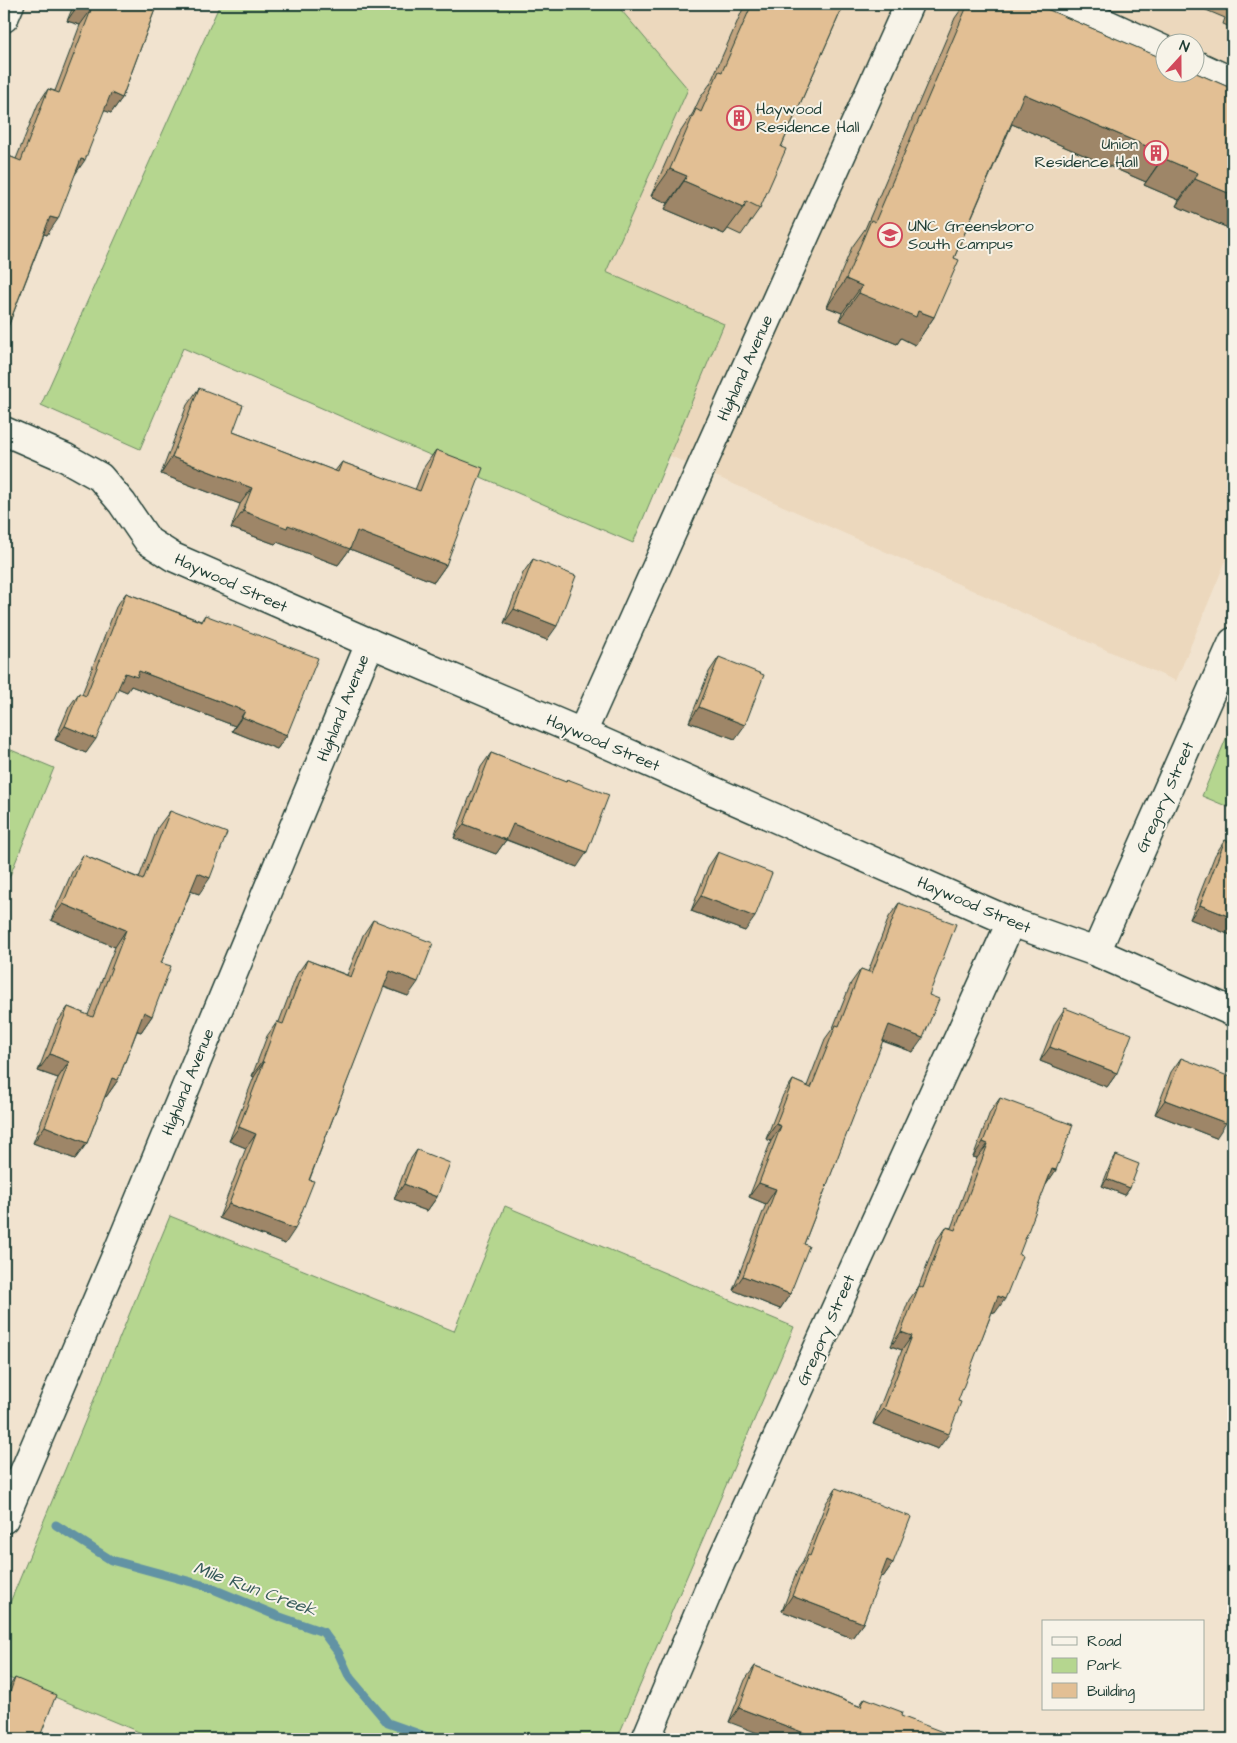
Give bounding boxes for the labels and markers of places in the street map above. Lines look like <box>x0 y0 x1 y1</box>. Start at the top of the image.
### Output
place label: Haywood Residence Hall <box>756 98 859 138</box>
building icon: Haywood Residence Hall <box>726 105 752 131</box>
place label: Union Residence Hall <box>1035 133 1138 173</box>
building icon: Union Residence Hall <box>1143 140 1169 166</box>
place label: UNC Greensboro South Campus <box>908 215 1034 255</box>
school or university icon: UNC Greensboro South Campus <box>877 222 903 248</box>

